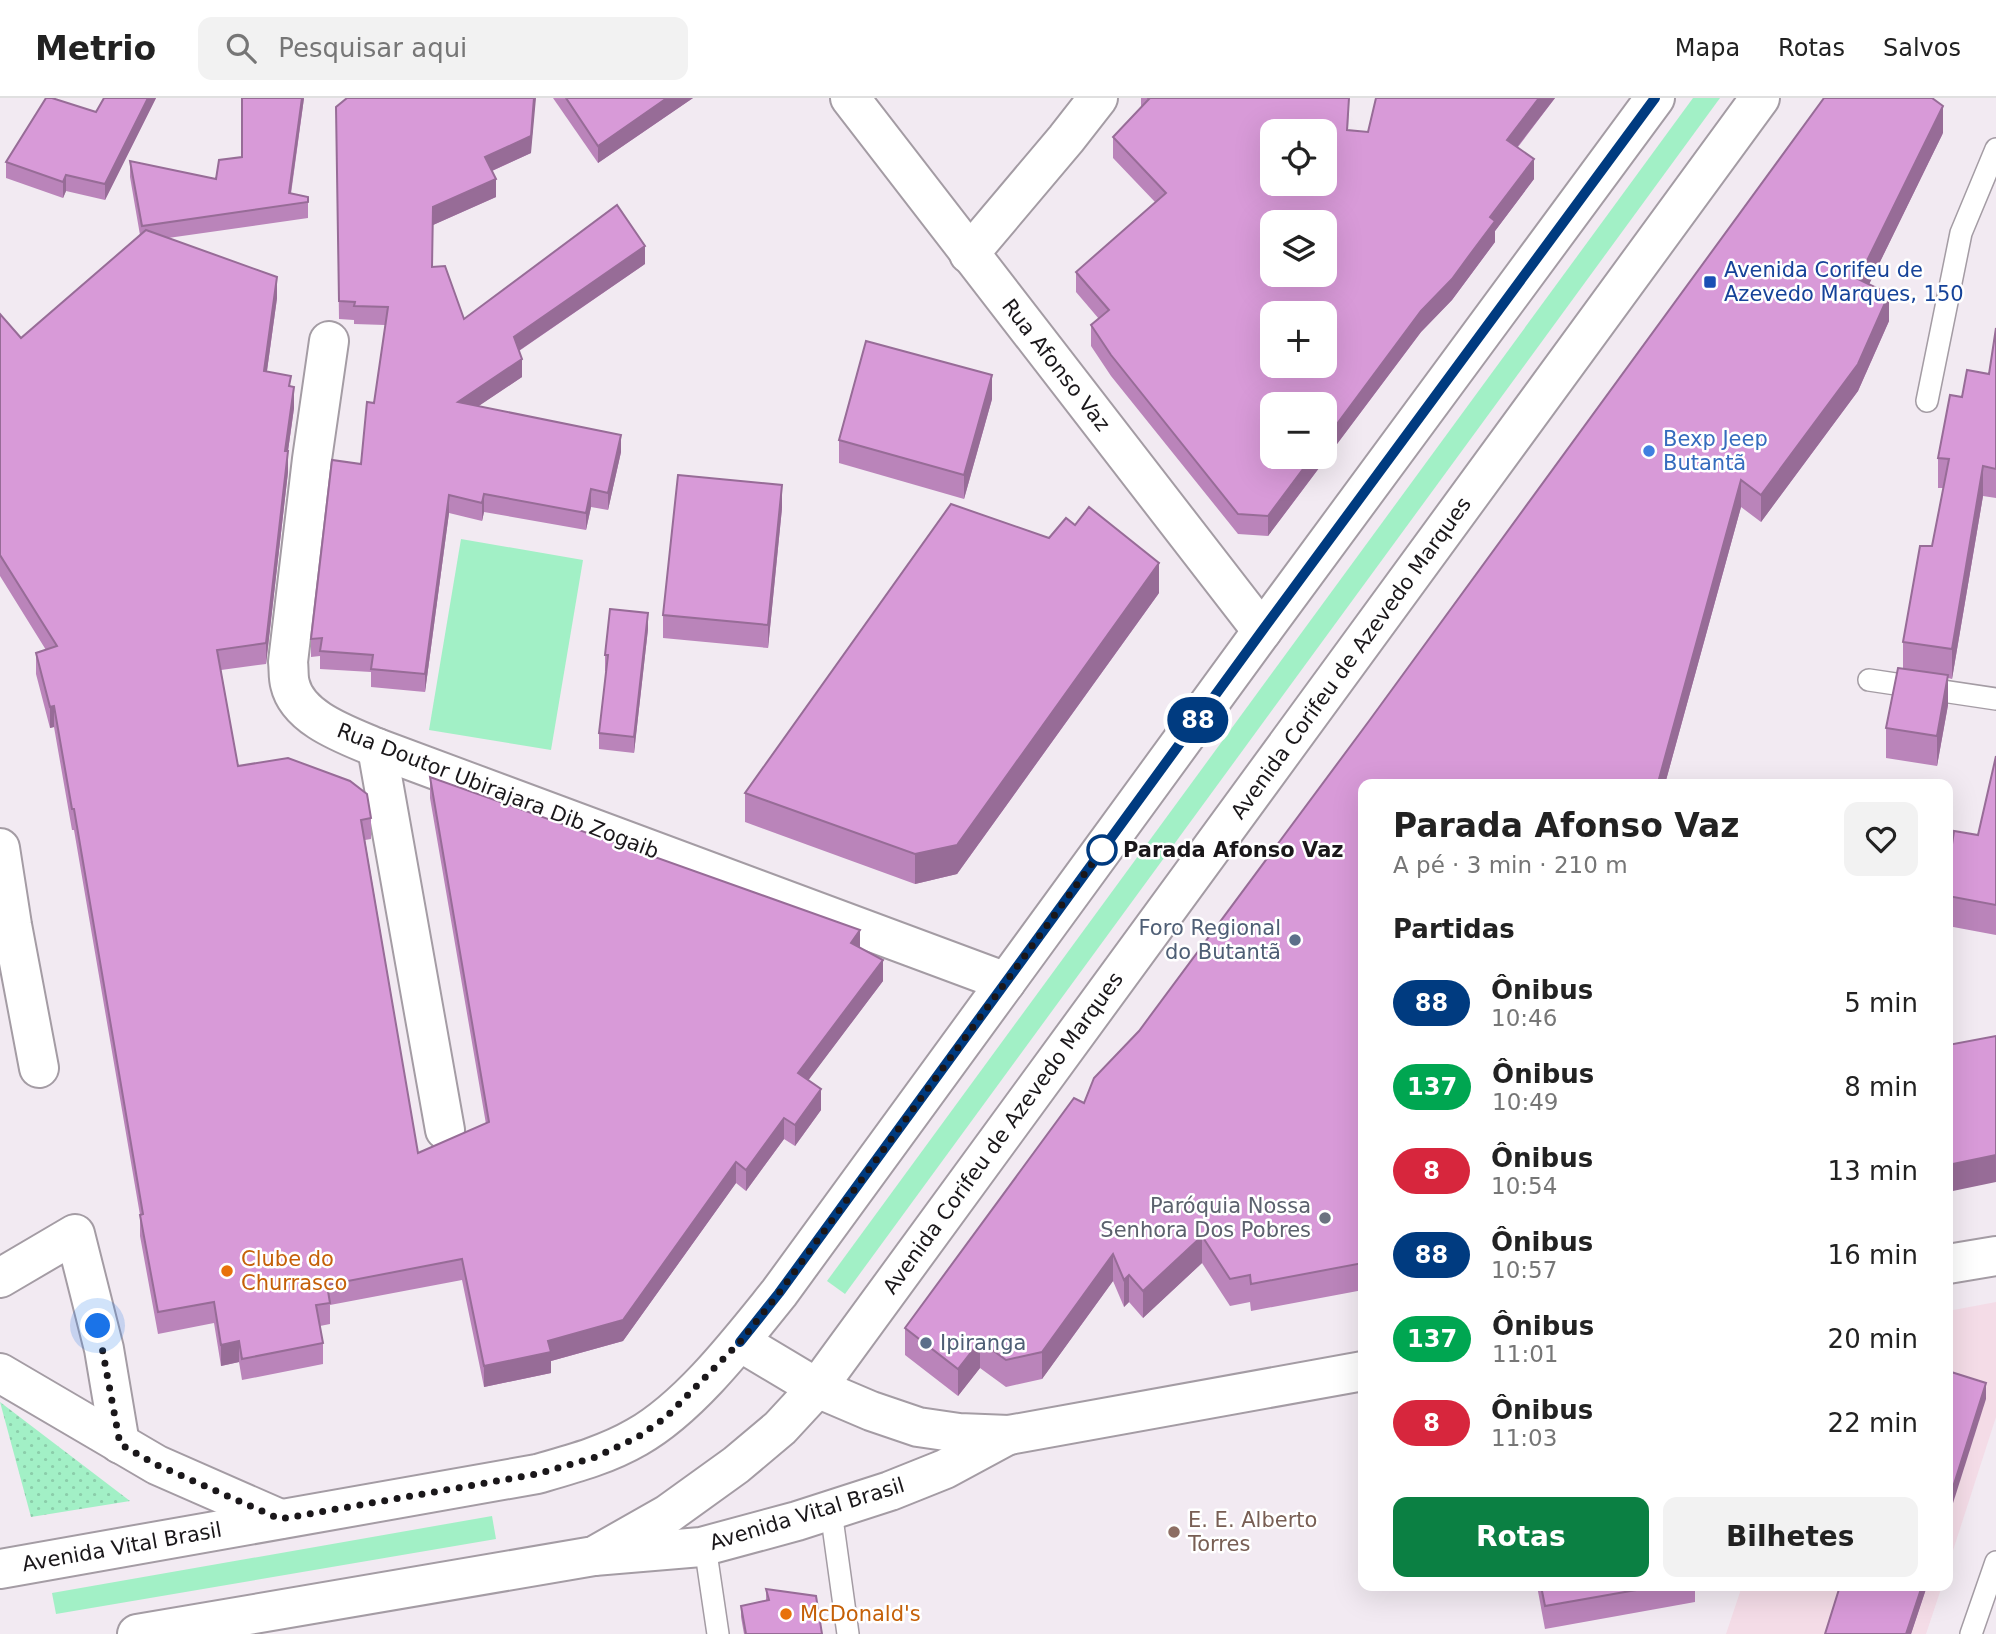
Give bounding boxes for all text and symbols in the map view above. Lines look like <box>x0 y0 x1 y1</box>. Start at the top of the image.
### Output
search box <box>198 17 688 80</box>
text: Metrio <box>35 29 156 68</box>
icon: search <box>222 29 260 67</box>
text: Pesquisar aqui <box>278 33 467 63</box>
text: Mapa <box>1675 34 1740 62</box>
text: Rotas <box>1778 34 1845 62</box>
text: Salvos <box>1883 34 1961 62</box>
map controls <box>1260 119 1337 469</box>
button: locate <box>1260 119 1337 196</box>
button: layers <box>1260 210 1337 287</box>
place label: Avenida Corifeu de Azevedo Marques, 150 <box>1724 258 1964 306</box>
marker: Avenida Corifeu de Azevedo Marques, 150 <box>1702 274 1718 290</box>
street label: Rua Afonso Vaz <box>997 294 1115 436</box>
button: + <box>1260 301 1337 378</box>
button: − <box>1260 392 1337 469</box>
place label: Bexp Jeep Butantã <box>1663 427 1768 475</box>
marker: Bexp Jeep Butantã <box>1641 443 1657 459</box>
street label: Avenida Corifeu de Azevedo Marques <box>1226 492 1476 824</box>
line badge: 88 <box>1166 697 1230 743</box>
text: 88 <box>1181 706 1215 734</box>
street label: Rua Doutor Ubirajara Dib Zogaib <box>334 718 662 864</box>
button: heart <box>1844 802 1918 876</box>
text: Parada Afonso Vaz <box>1393 806 1740 845</box>
marker: Parada Afonso Vaz <box>1087 835 1117 865</box>
place label: Parada Afonso Vaz <box>1123 838 1344 862</box>
text: A pé · 3 min · 210 m <box>1393 852 1628 878</box>
text: Partidas <box>1393 914 1515 944</box>
place label: Foro Regional do Butantã <box>1139 916 1281 964</box>
marker: Foro Regional do Butantã <box>1287 932 1303 948</box>
street label: Avenida Corifeu de Azevedo Marques <box>878 967 1128 1299</box>
text: Ônibus <box>1491 975 1593 1005</box>
text: 5 min <box>1844 988 1918 1018</box>
text: 88 <box>1415 989 1448 1017</box>
text: 10:46 <box>1491 1005 1557 1031</box>
text: Ônibus <box>1492 1059 1594 1089</box>
text: 8 min <box>1844 1072 1918 1102</box>
text: 137 <box>1407 1073 1457 1101</box>
text: 10:49 <box>1492 1089 1558 1115</box>
text: Ônibus <box>1491 1143 1593 1173</box>
text: 13 min <box>1828 1156 1918 1186</box>
text: 8 <box>1423 1157 1440 1185</box>
text: 10:54 <box>1491 1173 1557 1199</box>
place label: Paróquia Nossa Senhora Dos Pobres <box>1100 1194 1311 1242</box>
marker: Paróquia Nossa Senhora Dos Pobres <box>1317 1210 1333 1226</box>
text: Ônibus <box>1491 1227 1593 1257</box>
text: 16 min <box>1828 1240 1918 1270</box>
text: 88 <box>1415 1241 1448 1269</box>
place label: Clube do Churrasco <box>241 1247 347 1295</box>
text: 10:57 <box>1491 1257 1557 1283</box>
marker: Clube do Churrasco <box>219 1263 235 1279</box>
your location <box>80 1308 115 1343</box>
text: Ônibus <box>1492 1311 1594 1341</box>
text: 20 min <box>1828 1324 1918 1354</box>
text: 137 <box>1407 1325 1457 1353</box>
place label: Ipiranga <box>940 1331 1026 1355</box>
marker: Ipiranga <box>918 1335 934 1351</box>
text: 11:01 <box>1492 1341 1558 1367</box>
text: Ônibus <box>1491 1395 1593 1425</box>
text: 22 min <box>1828 1408 1918 1438</box>
text: 8 <box>1423 1409 1440 1437</box>
text: 11:03 <box>1491 1425 1557 1451</box>
street label: Avenida Vital Brasil <box>707 1473 907 1555</box>
button: Rotas <box>1393 1497 1649 1577</box>
button: Bilhetes <box>1663 1497 1918 1577</box>
place label: E. E. Alberto Torres <box>1187 1508 1317 1556</box>
street label: Avenida Vital Brasil <box>20 1518 224 1576</box>
marker: E. E. Alberto Torres <box>1166 1524 1182 1540</box>
place label: McDonald's <box>800 1602 921 1626</box>
marker: McDonald's <box>778 1606 794 1622</box>

